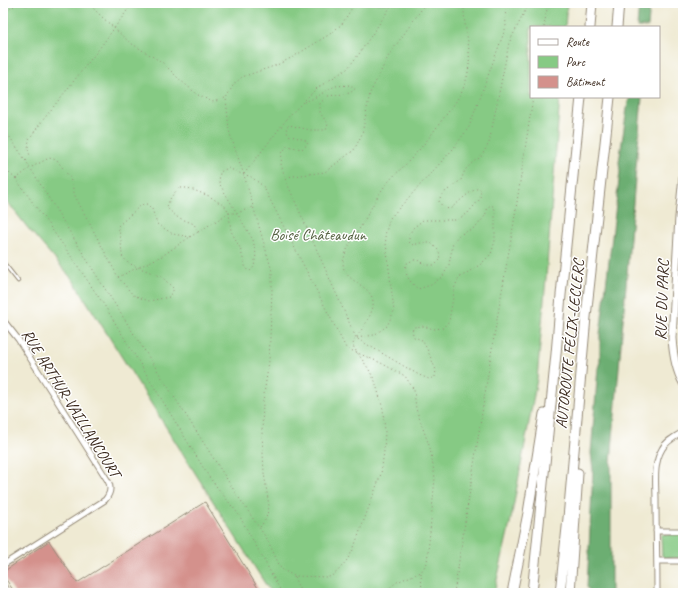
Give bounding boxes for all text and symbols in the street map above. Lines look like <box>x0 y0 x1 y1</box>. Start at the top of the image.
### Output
legend <box>530 26 660 98</box>
text: Route <box>566 34 590 50</box>
text: Parc <box>566 54 586 70</box>
text: Bâtiment <box>566 74 605 90</box>
park label: Boisé Châteaudun <box>270 225 367 245</box>
street label: AUTOROUTE FÉLIX-LECLERC <box>551 256 589 430</box>
street label: RUE DU PARC <box>651 257 673 340</box>
street label: RUE ARTHUR-VAILLANCOURT <box>17 326 127 485</box>

